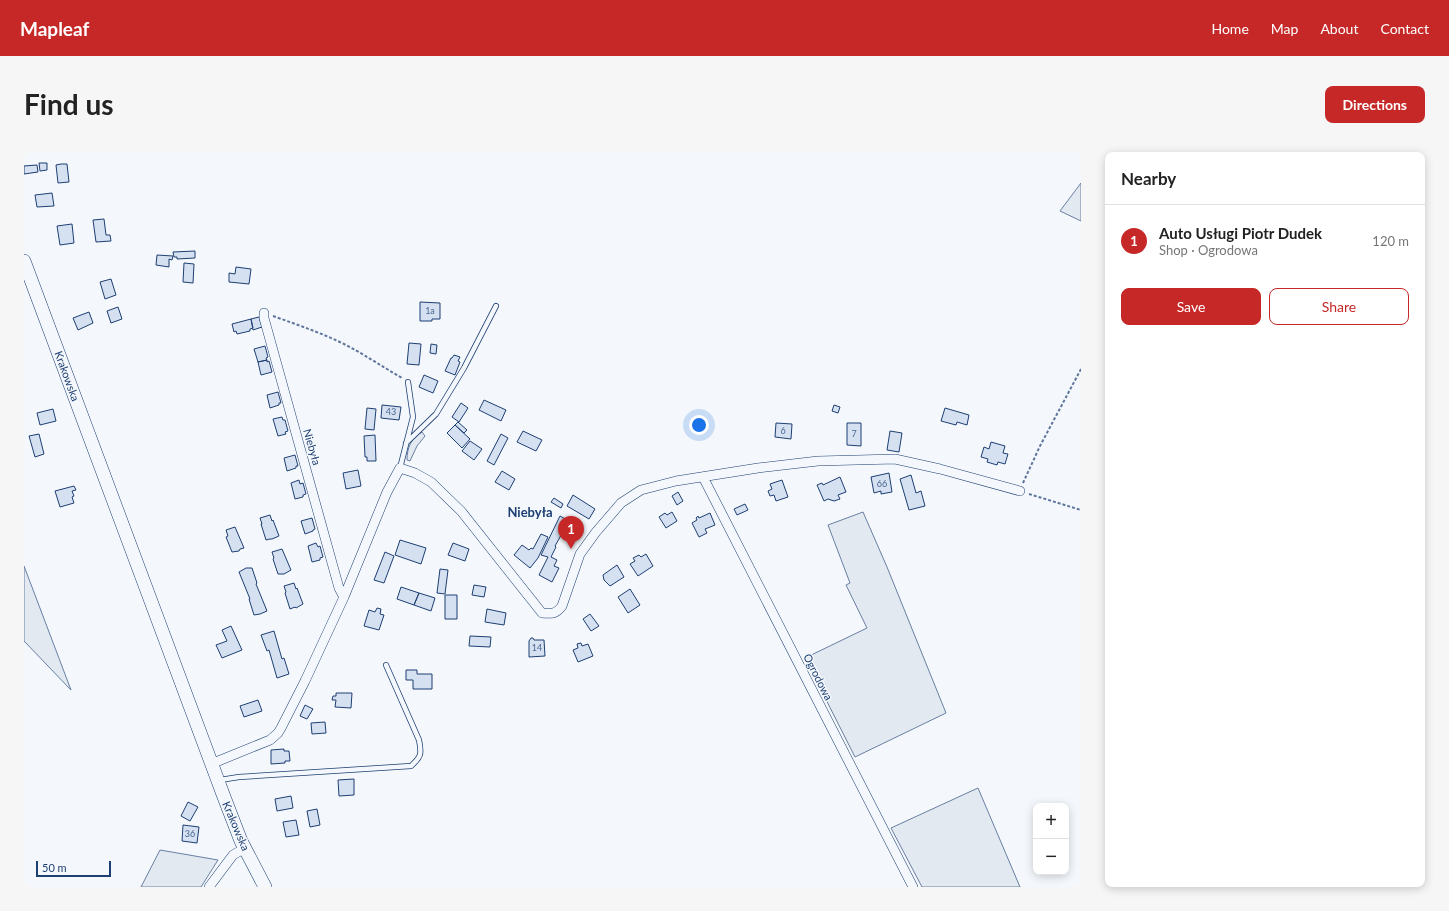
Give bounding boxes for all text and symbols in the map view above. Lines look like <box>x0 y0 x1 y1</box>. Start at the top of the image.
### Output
text: Mapleaf <box>20 17 89 40</box>
text: Home <box>1211 20 1249 37</box>
text: Map <box>1271 20 1298 37</box>
text: About <box>1320 20 1358 37</box>
text: Contact <box>1380 20 1429 37</box>
button: Directions <box>1325 86 1425 123</box>
text: Find us <box>24 87 114 121</box>
text: Nearby <box>1121 168 1176 189</box>
text: Auto Usługi Piotr Dudek <box>1159 224 1322 242</box>
text: 1 <box>1130 233 1138 249</box>
text: 120 m <box>1372 233 1409 249</box>
text: Shop · Ogrodowa <box>1159 242 1258 258</box>
button: Save <box>1121 288 1261 325</box>
button: Share <box>1269 288 1409 325</box>
house number: 1a <box>425 305 435 316</box>
street label: Krakowska <box>52 349 83 403</box>
house number: 43 <box>386 406 396 417</box>
your location <box>689 415 709 435</box>
house number: 6 <box>780 425 786 436</box>
street label: Niebyła <box>301 427 324 467</box>
house number: 7 <box>851 428 857 439</box>
house number: 66 <box>877 478 887 489</box>
district label: Niebyła <box>507 504 553 520</box>
pin: 1 <box>558 516 584 549</box>
house number: 14 <box>532 642 542 653</box>
street label: Ogrodowa <box>801 651 836 702</box>
street label: Krakowska <box>220 799 253 853</box>
map controls <box>1033 803 1069 875</box>
button: + <box>1033 803 1069 839</box>
house number: 36 <box>185 828 195 839</box>
button: − <box>1033 839 1069 875</box>
scale bar <box>36 859 111 878</box>
text: 50 m <box>42 861 67 874</box>

